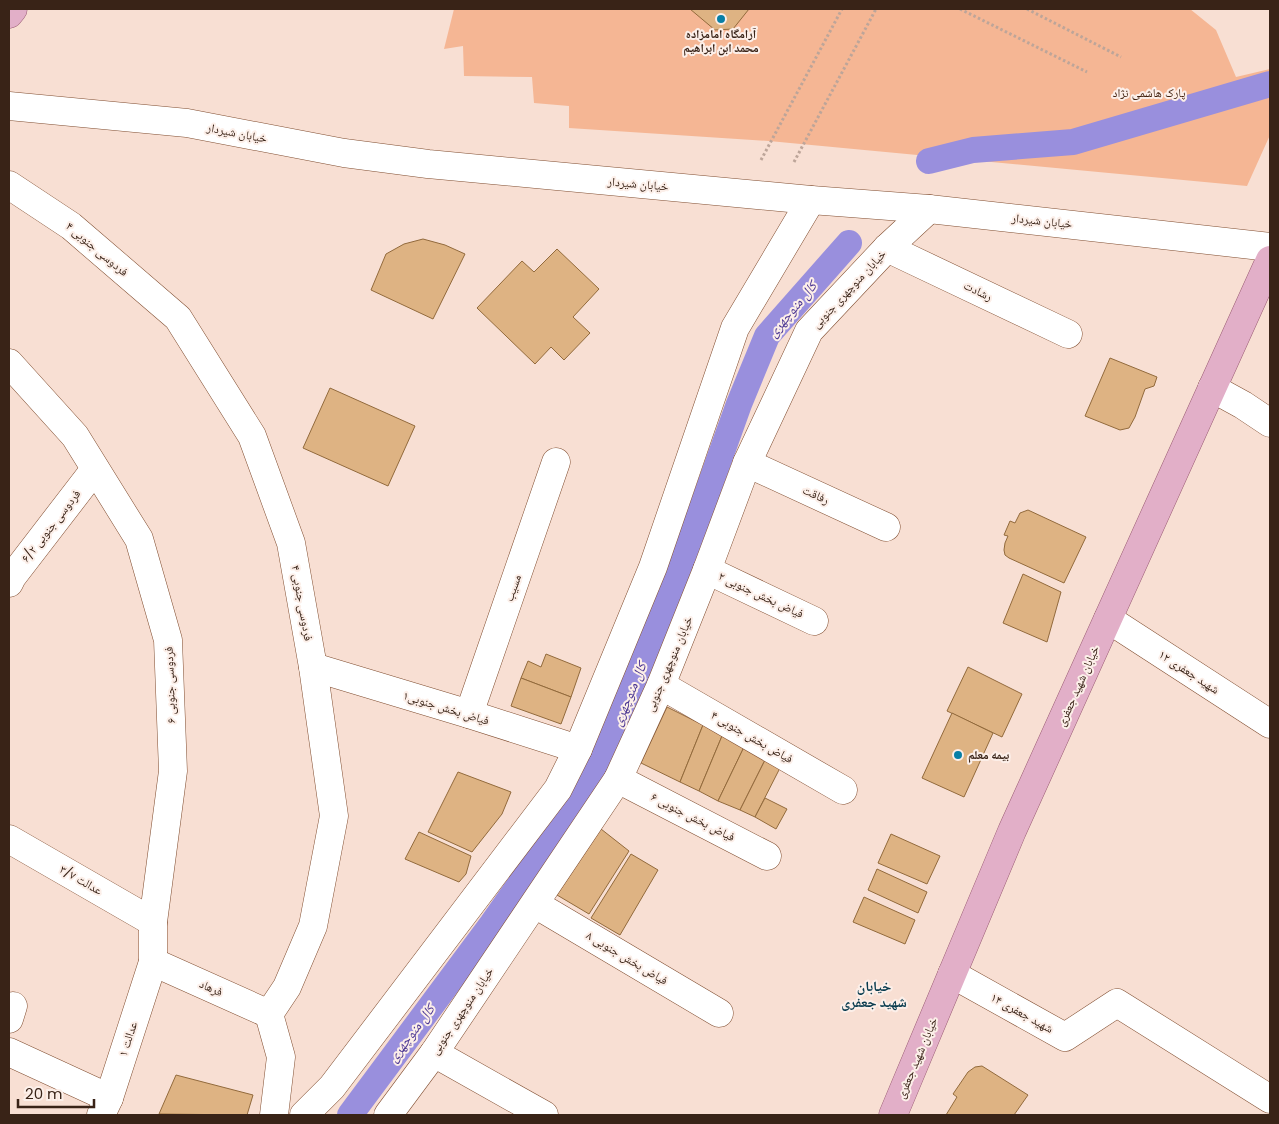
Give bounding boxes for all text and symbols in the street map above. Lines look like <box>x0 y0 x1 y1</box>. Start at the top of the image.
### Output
marker: آرامگاه امامزاده محمد ابن ابراهیم <box>715 13 727 25</box>
place label: آرامگاه امامزاده محمد ابن ابراهیم <box>683 25 759 56</box>
park label: پارک هاشمی نژاد <box>1112 84 1186 101</box>
street label: خیابان شیردار <box>205 118 269 147</box>
street label: خیابان شیردار <box>606 172 670 195</box>
street label: خیابان شیردار <box>1010 209 1074 232</box>
street label: فردوسی جنوبی ۴ <box>62 217 132 280</box>
street label: خیابان منوچهری جنوبی <box>808 245 890 332</box>
water label: کال منوچهری <box>763 275 823 341</box>
street label: رشادت <box>961 276 996 305</box>
street label: رفاقت <box>800 481 833 508</box>
street label: فردوسی جنوبی ۶/۲ <box>17 486 84 566</box>
street label: فردوسی جنوبی ۴ <box>287 564 318 642</box>
street label: فیاض بخش جنوبی ۲ <box>716 567 807 622</box>
street label: مسیب <box>500 572 525 604</box>
street label: خیابان منوچهری جنوبی <box>641 613 696 714</box>
street label: خیابان شهید جعفری <box>1052 642 1103 729</box>
street label: فردوسی جنوبی ۶ <box>160 646 179 724</box>
street label: شهید جعفری ۱۲ <box>1156 646 1223 698</box>
water label: کال منوچهری <box>607 657 652 729</box>
street label: فیاض بخش جنوبی۱ <box>401 686 491 729</box>
street label: فیاض بخش جنوبی ۴ <box>708 706 796 767</box>
place label: بیمه معلم <box>968 746 1009 763</box>
marker: بیمه معلم <box>952 749 964 761</box>
street label: فیاض بخش جنوبی ۶ <box>648 788 738 845</box>
street label: عدالت ۳/۷ <box>57 861 106 899</box>
street label: فیاض بخش جنوبی ۸ <box>583 927 671 989</box>
street label: خیابان منوچهری جنوبی <box>426 963 497 1058</box>
street label: فرهاد <box>197 975 226 1000</box>
district label: خیابان شهید جعفری <box>841 976 907 1012</box>
street label: شهید جعفری ۱۴ <box>988 988 1057 1037</box>
water label: کال منوچهری <box>383 998 441 1066</box>
street label: خیابان شهید جعفری <box>892 1014 941 1101</box>
street label: عدالت ۱ <box>114 1019 141 1058</box>
scale bar <box>18 1076 94 1108</box>
text: 20 m <box>25 1083 63 1104</box>

